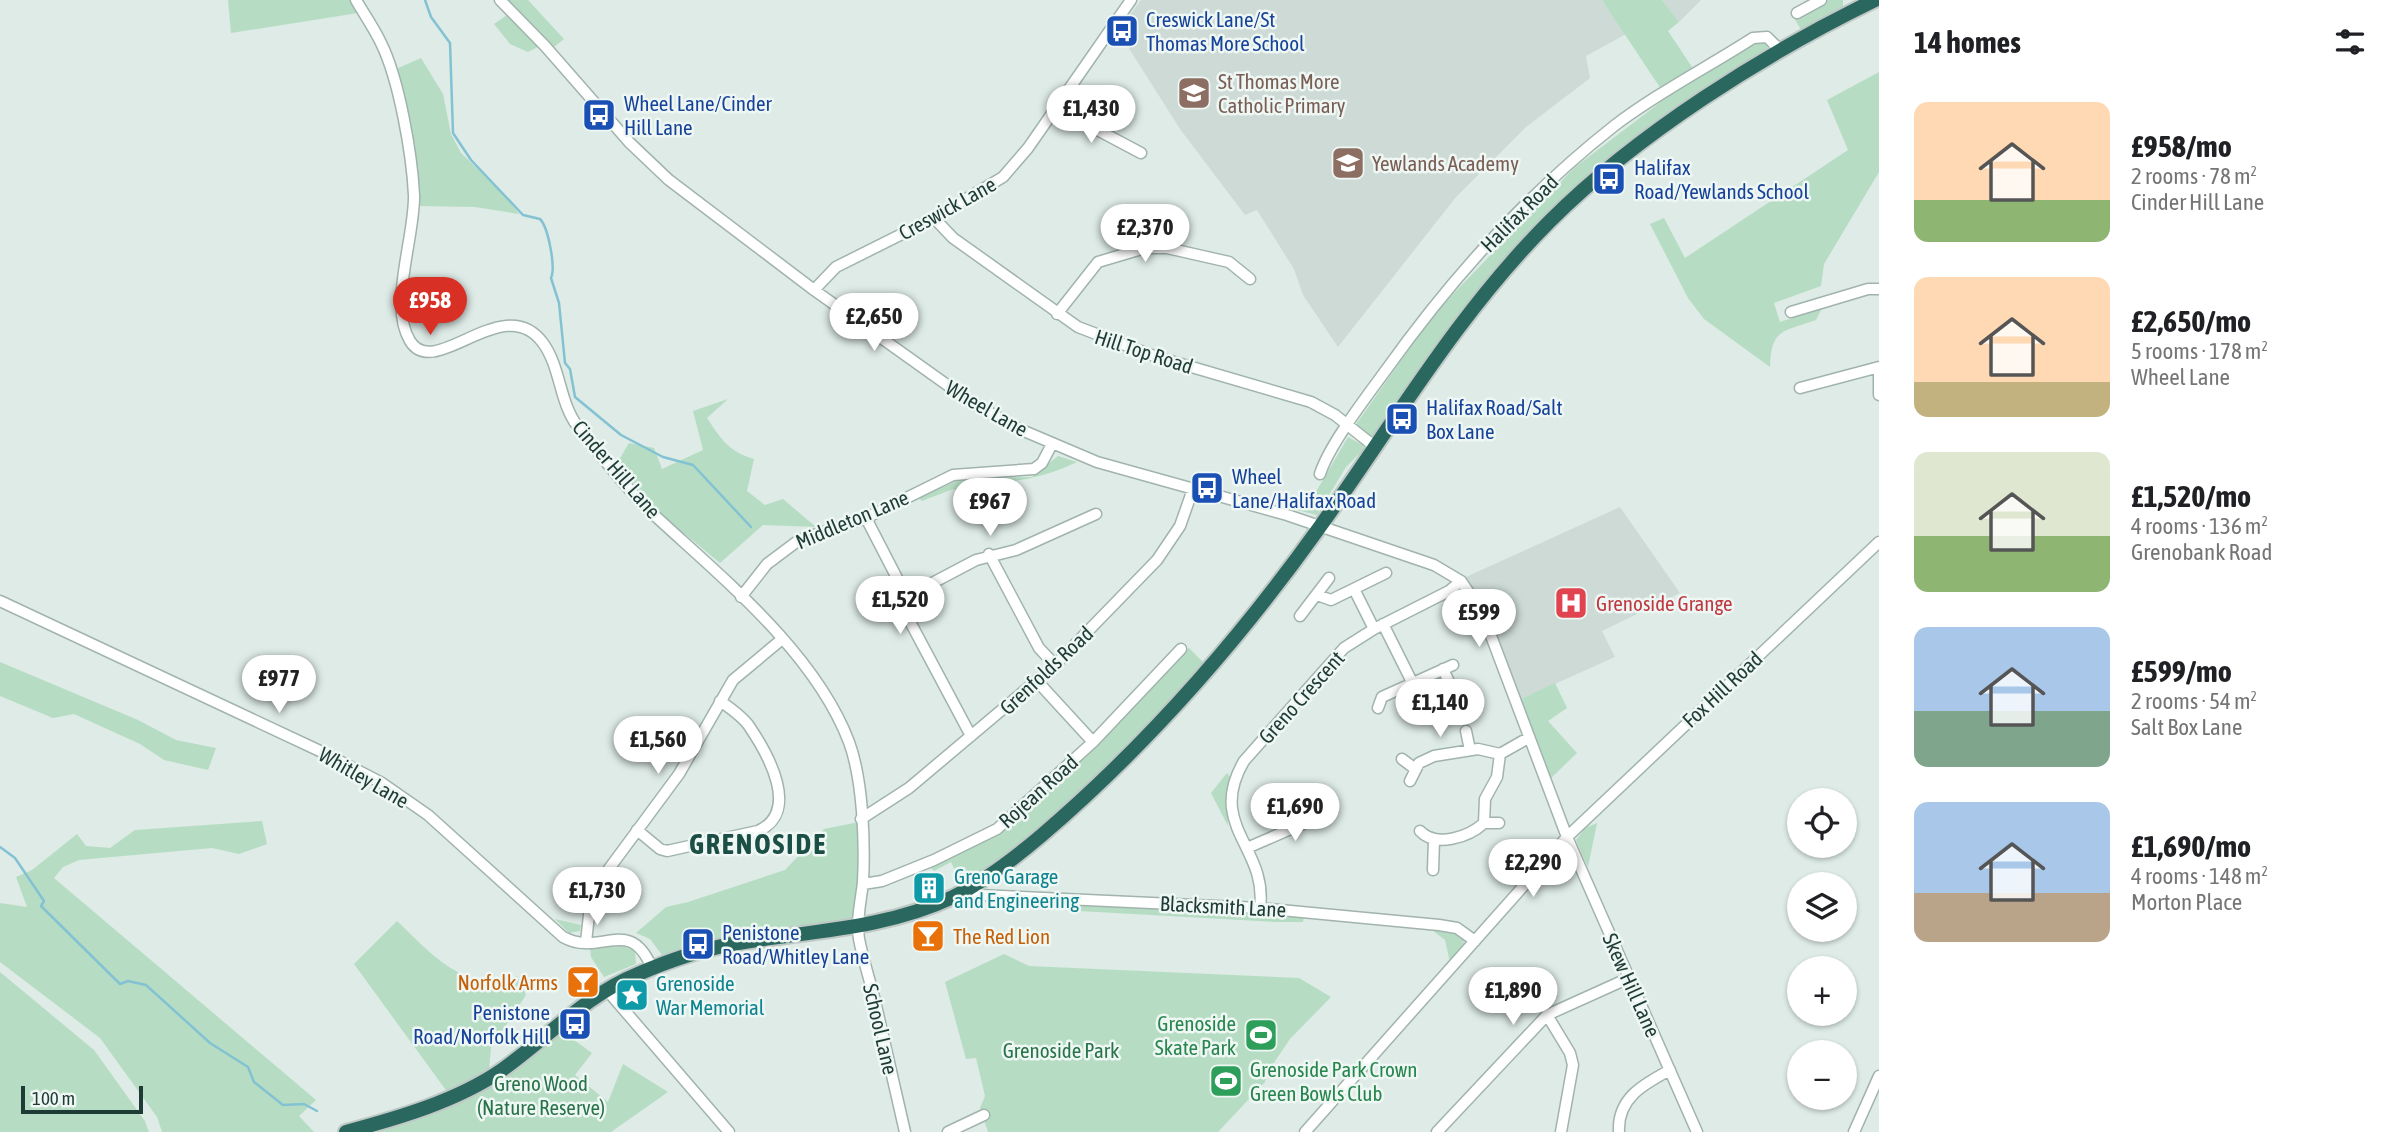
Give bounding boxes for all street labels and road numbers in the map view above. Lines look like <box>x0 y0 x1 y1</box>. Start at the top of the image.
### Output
street label: Halifax Road <box>1475 169 1563 257</box>
street label: Creswick Lane <box>894 171 1000 245</box>
street label: Hill Top Road <box>1092 324 1196 378</box>
street label: Wheel Lane <box>942 375 1032 441</box>
street label: Cinder Hill Lane <box>568 415 666 523</box>
street label: Middleton Lane <box>792 484 912 554</box>
street label: Grenfolds Road <box>995 621 1097 719</box>
street label: Greno Crescent <box>1253 646 1349 748</box>
street label: Fox Hill Road <box>1677 646 1767 732</box>
street label: Whitley Lane <box>315 742 413 812</box>
street label: Rojean Road <box>994 749 1082 833</box>
street label: Blacksmith Lane <box>1159 891 1287 921</box>
street label: Skew Hill Lane <box>1598 929 1666 1041</box>
street label: School Lane <box>859 981 903 1077</box>

